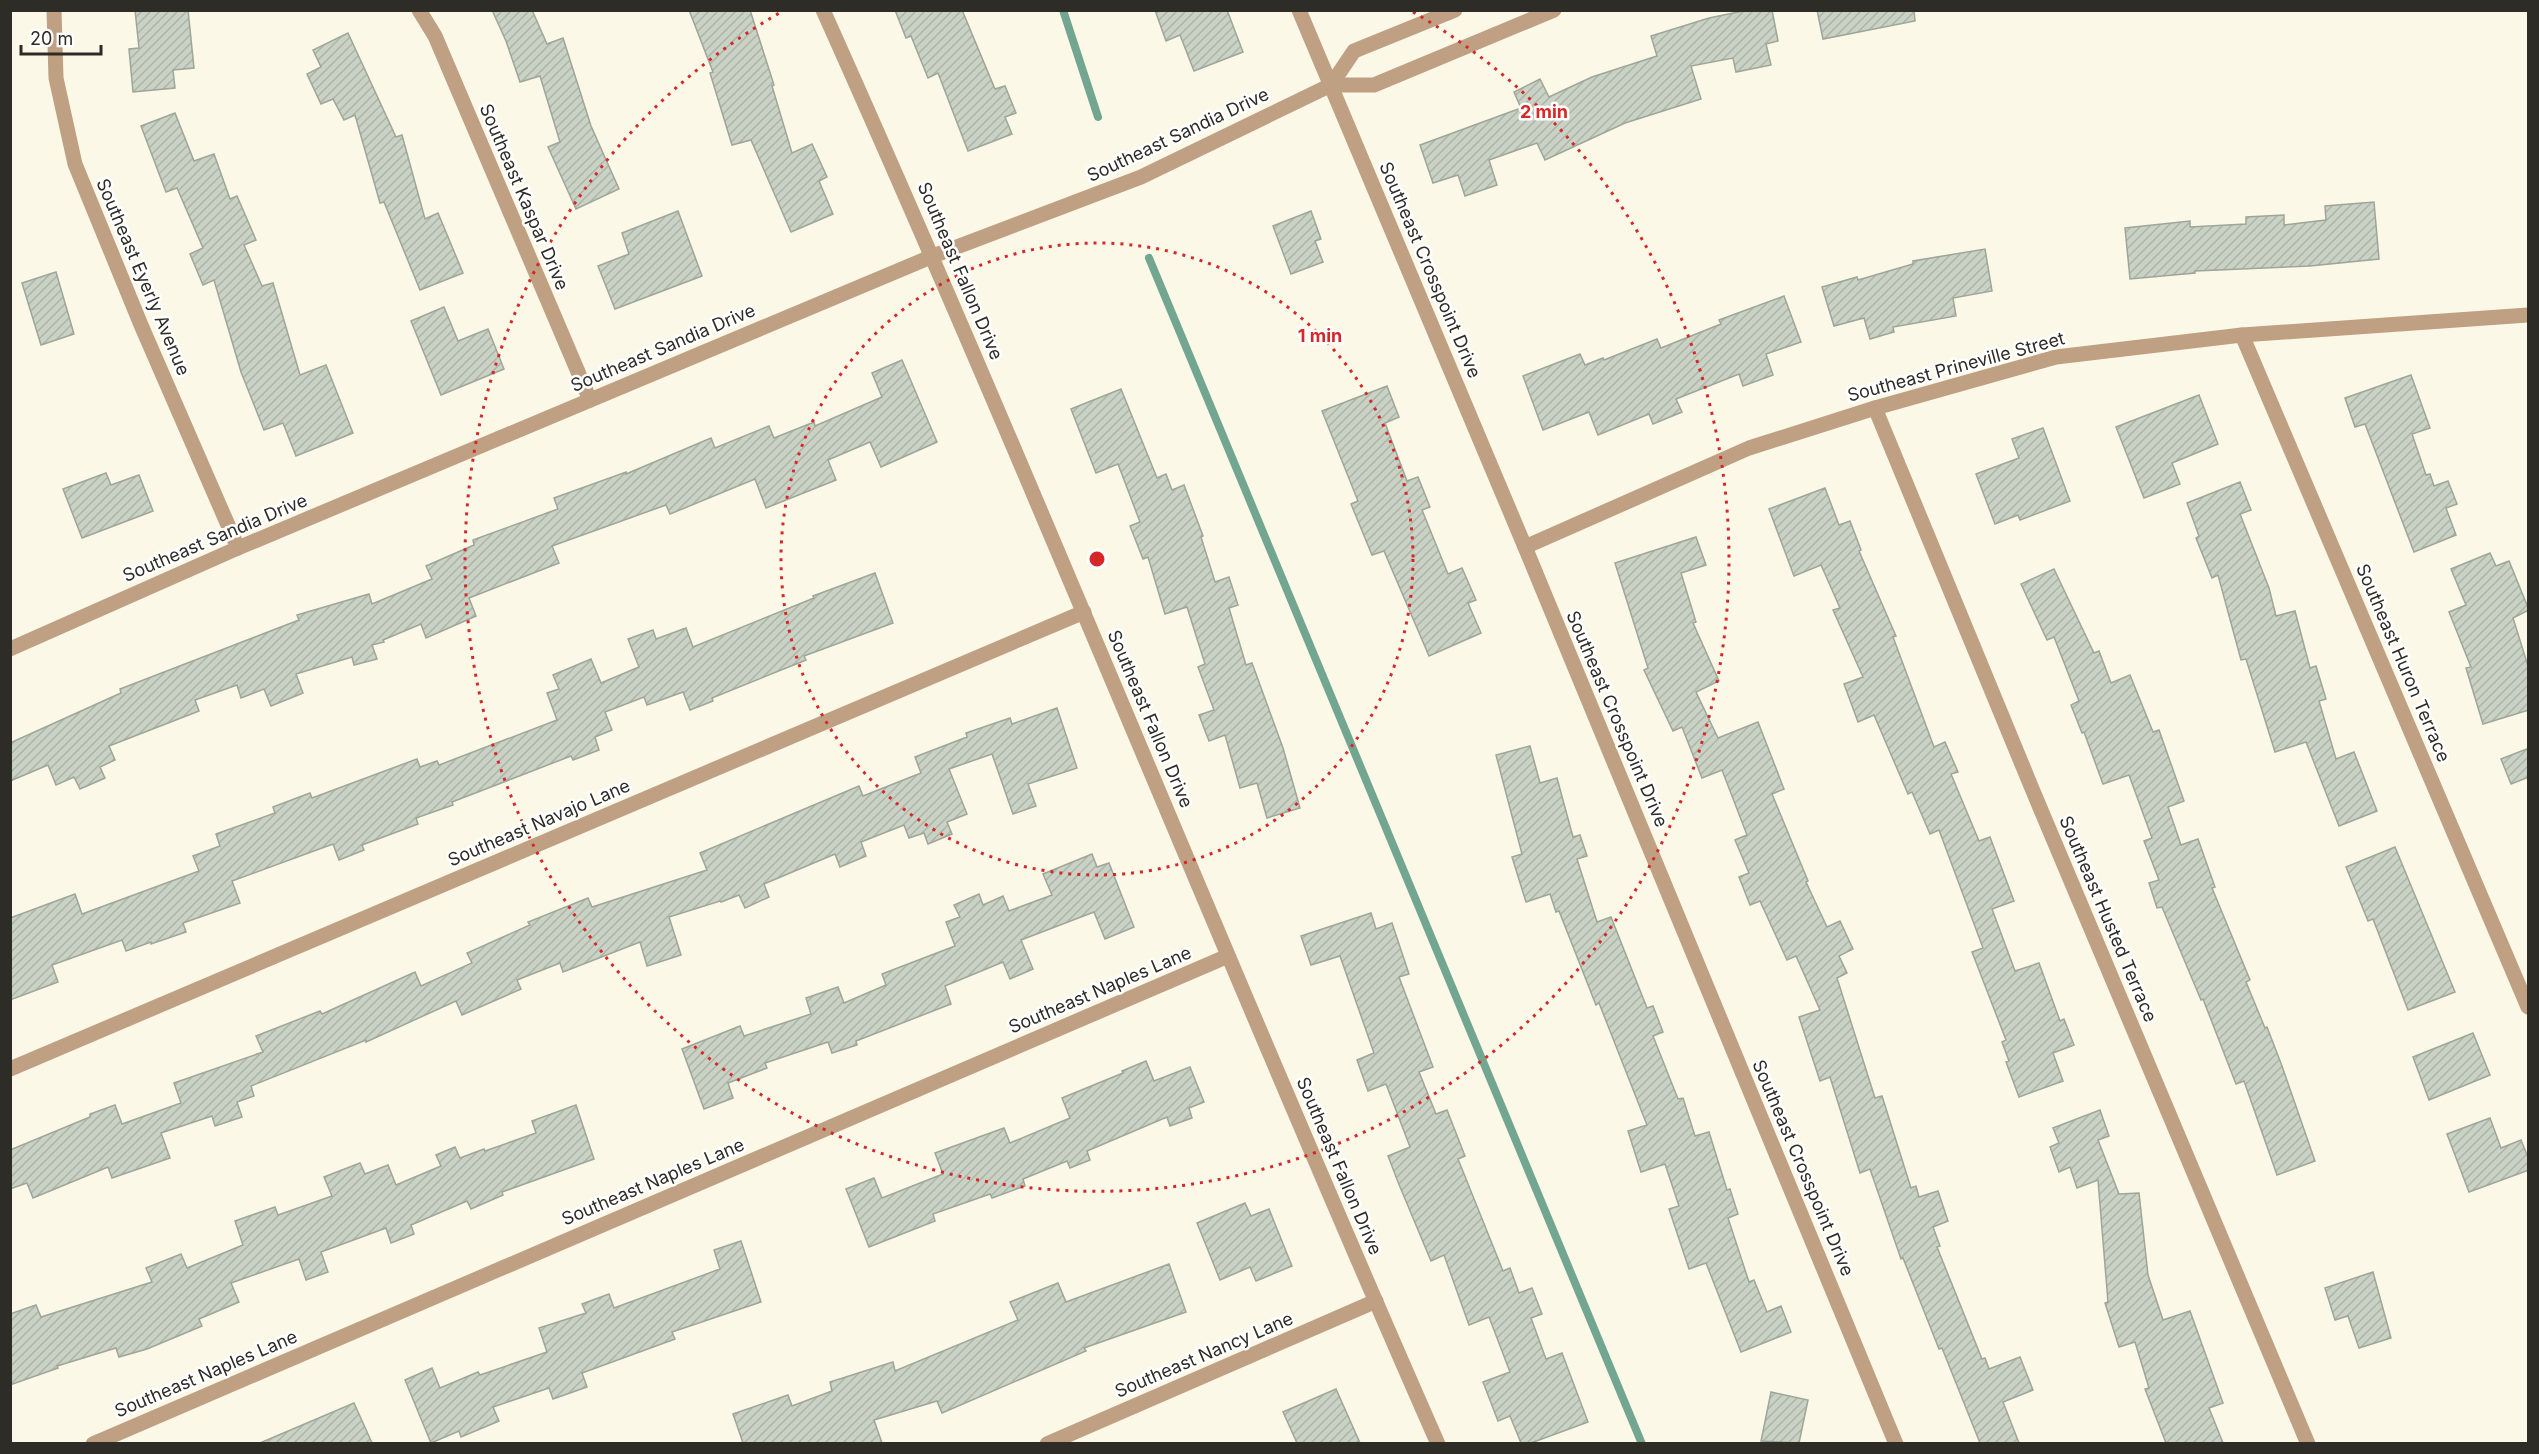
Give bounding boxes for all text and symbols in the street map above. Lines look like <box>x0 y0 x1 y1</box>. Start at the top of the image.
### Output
scale bar <box>21 18 100 56</box>
text: 20 m <box>30 28 73 49</box>
street label: Southeast Sandia Drive <box>1084 83 1272 186</box>
street label: Southeast Kaspar Drive <box>476 101 573 293</box>
text: 2 min <box>1520 101 1568 122</box>
street label: Southeast Crosspoint Drive <box>1375 159 1486 381</box>
street label: Southeast Eyerly Avenue <box>92 175 194 378</box>
street label: Southeast Fallon Drive <box>913 179 1007 363</box>
street label: Southeast Sandia Drive <box>567 299 758 396</box>
text: 1 min <box>1298 325 1342 346</box>
street label: Southeast Prineville Street <box>1845 327 2067 406</box>
street label: Southeast Sandia Drive <box>119 489 310 586</box>
centre of rings <box>1087 549 1107 569</box>
street label: Southeast Huron Terrace <box>2352 561 2455 765</box>
street label: Southeast Crosspoint Drive <box>1562 608 1673 830</box>
street label: Southeast Fallon Drive <box>1103 627 1197 811</box>
street label: Southeast Navajo Lane <box>445 775 633 870</box>
street label: Southeast Husted Terrace <box>2055 813 2161 1025</box>
street label: Southeast Naples Lane <box>1005 942 1194 1038</box>
street label: Southeast Crosspoint Drive <box>1748 1057 1859 1279</box>
street label: Southeast Fallon Drive <box>1292 1074 1386 1258</box>
street label: Southeast Naples Lane <box>558 1134 747 1230</box>
street label: Southeast Nancy Lane <box>1112 1307 1296 1402</box>
street label: Southeast Naples Lane <box>111 1326 300 1422</box>

